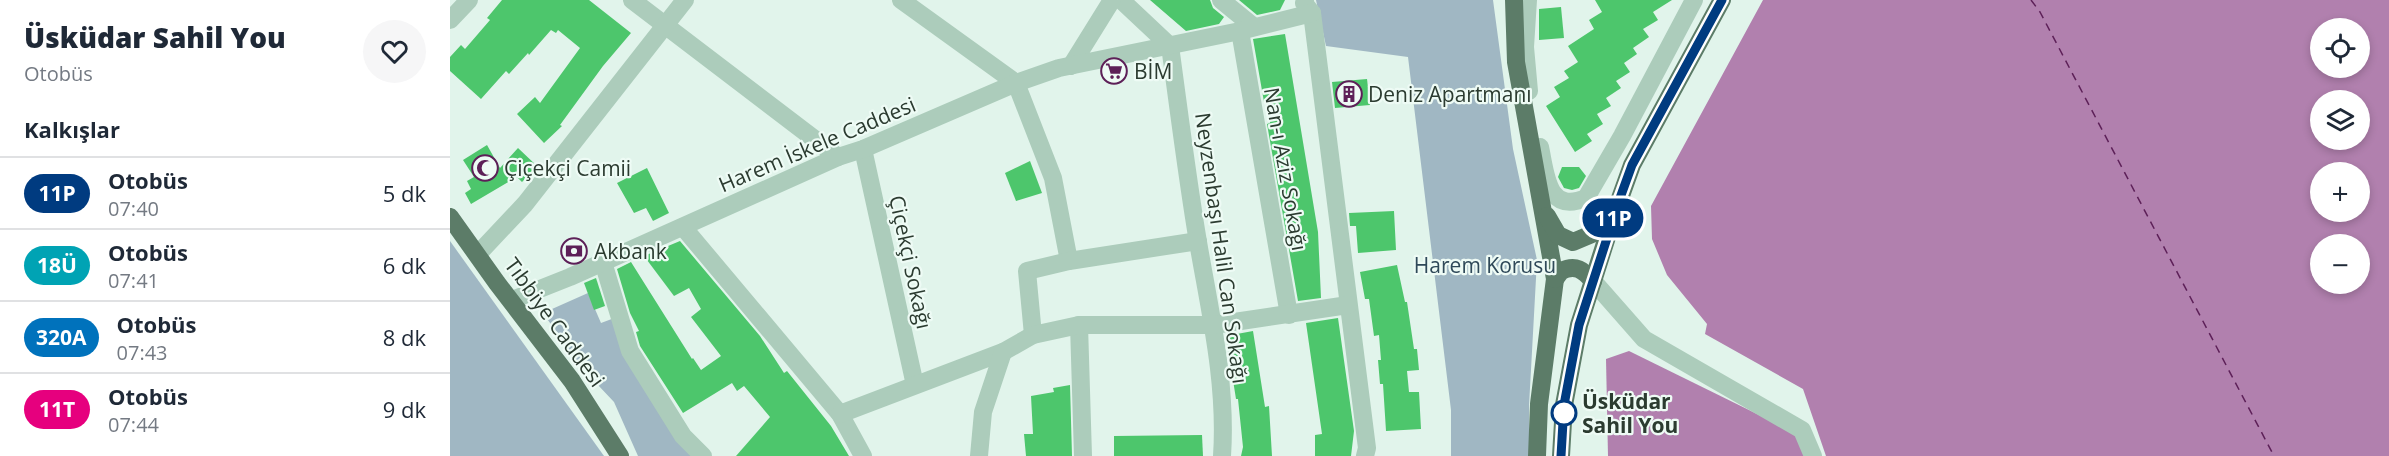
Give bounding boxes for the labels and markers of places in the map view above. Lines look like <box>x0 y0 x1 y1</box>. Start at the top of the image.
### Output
supermarket icon: BİM <box>1099 56 1129 86</box>
place label: BİM <box>1134 57 1172 85</box>
building icon: Deniz Apartmanı <box>1334 79 1364 109</box>
place label: Deniz Apartmanı <box>1368 80 1532 108</box>
mosque icon: Çiçekçi Camii <box>470 153 500 183</box>
place label: Çiçekçi Camii <box>504 154 631 182</box>
bank icon: Akbank <box>559 236 589 266</box>
place label: Akbank <box>594 237 667 265</box>
place label: Üsküdar Sahil You <box>1582 387 1678 439</box>
marker: Üsküdar Sahil You <box>1551 400 1577 426</box>

